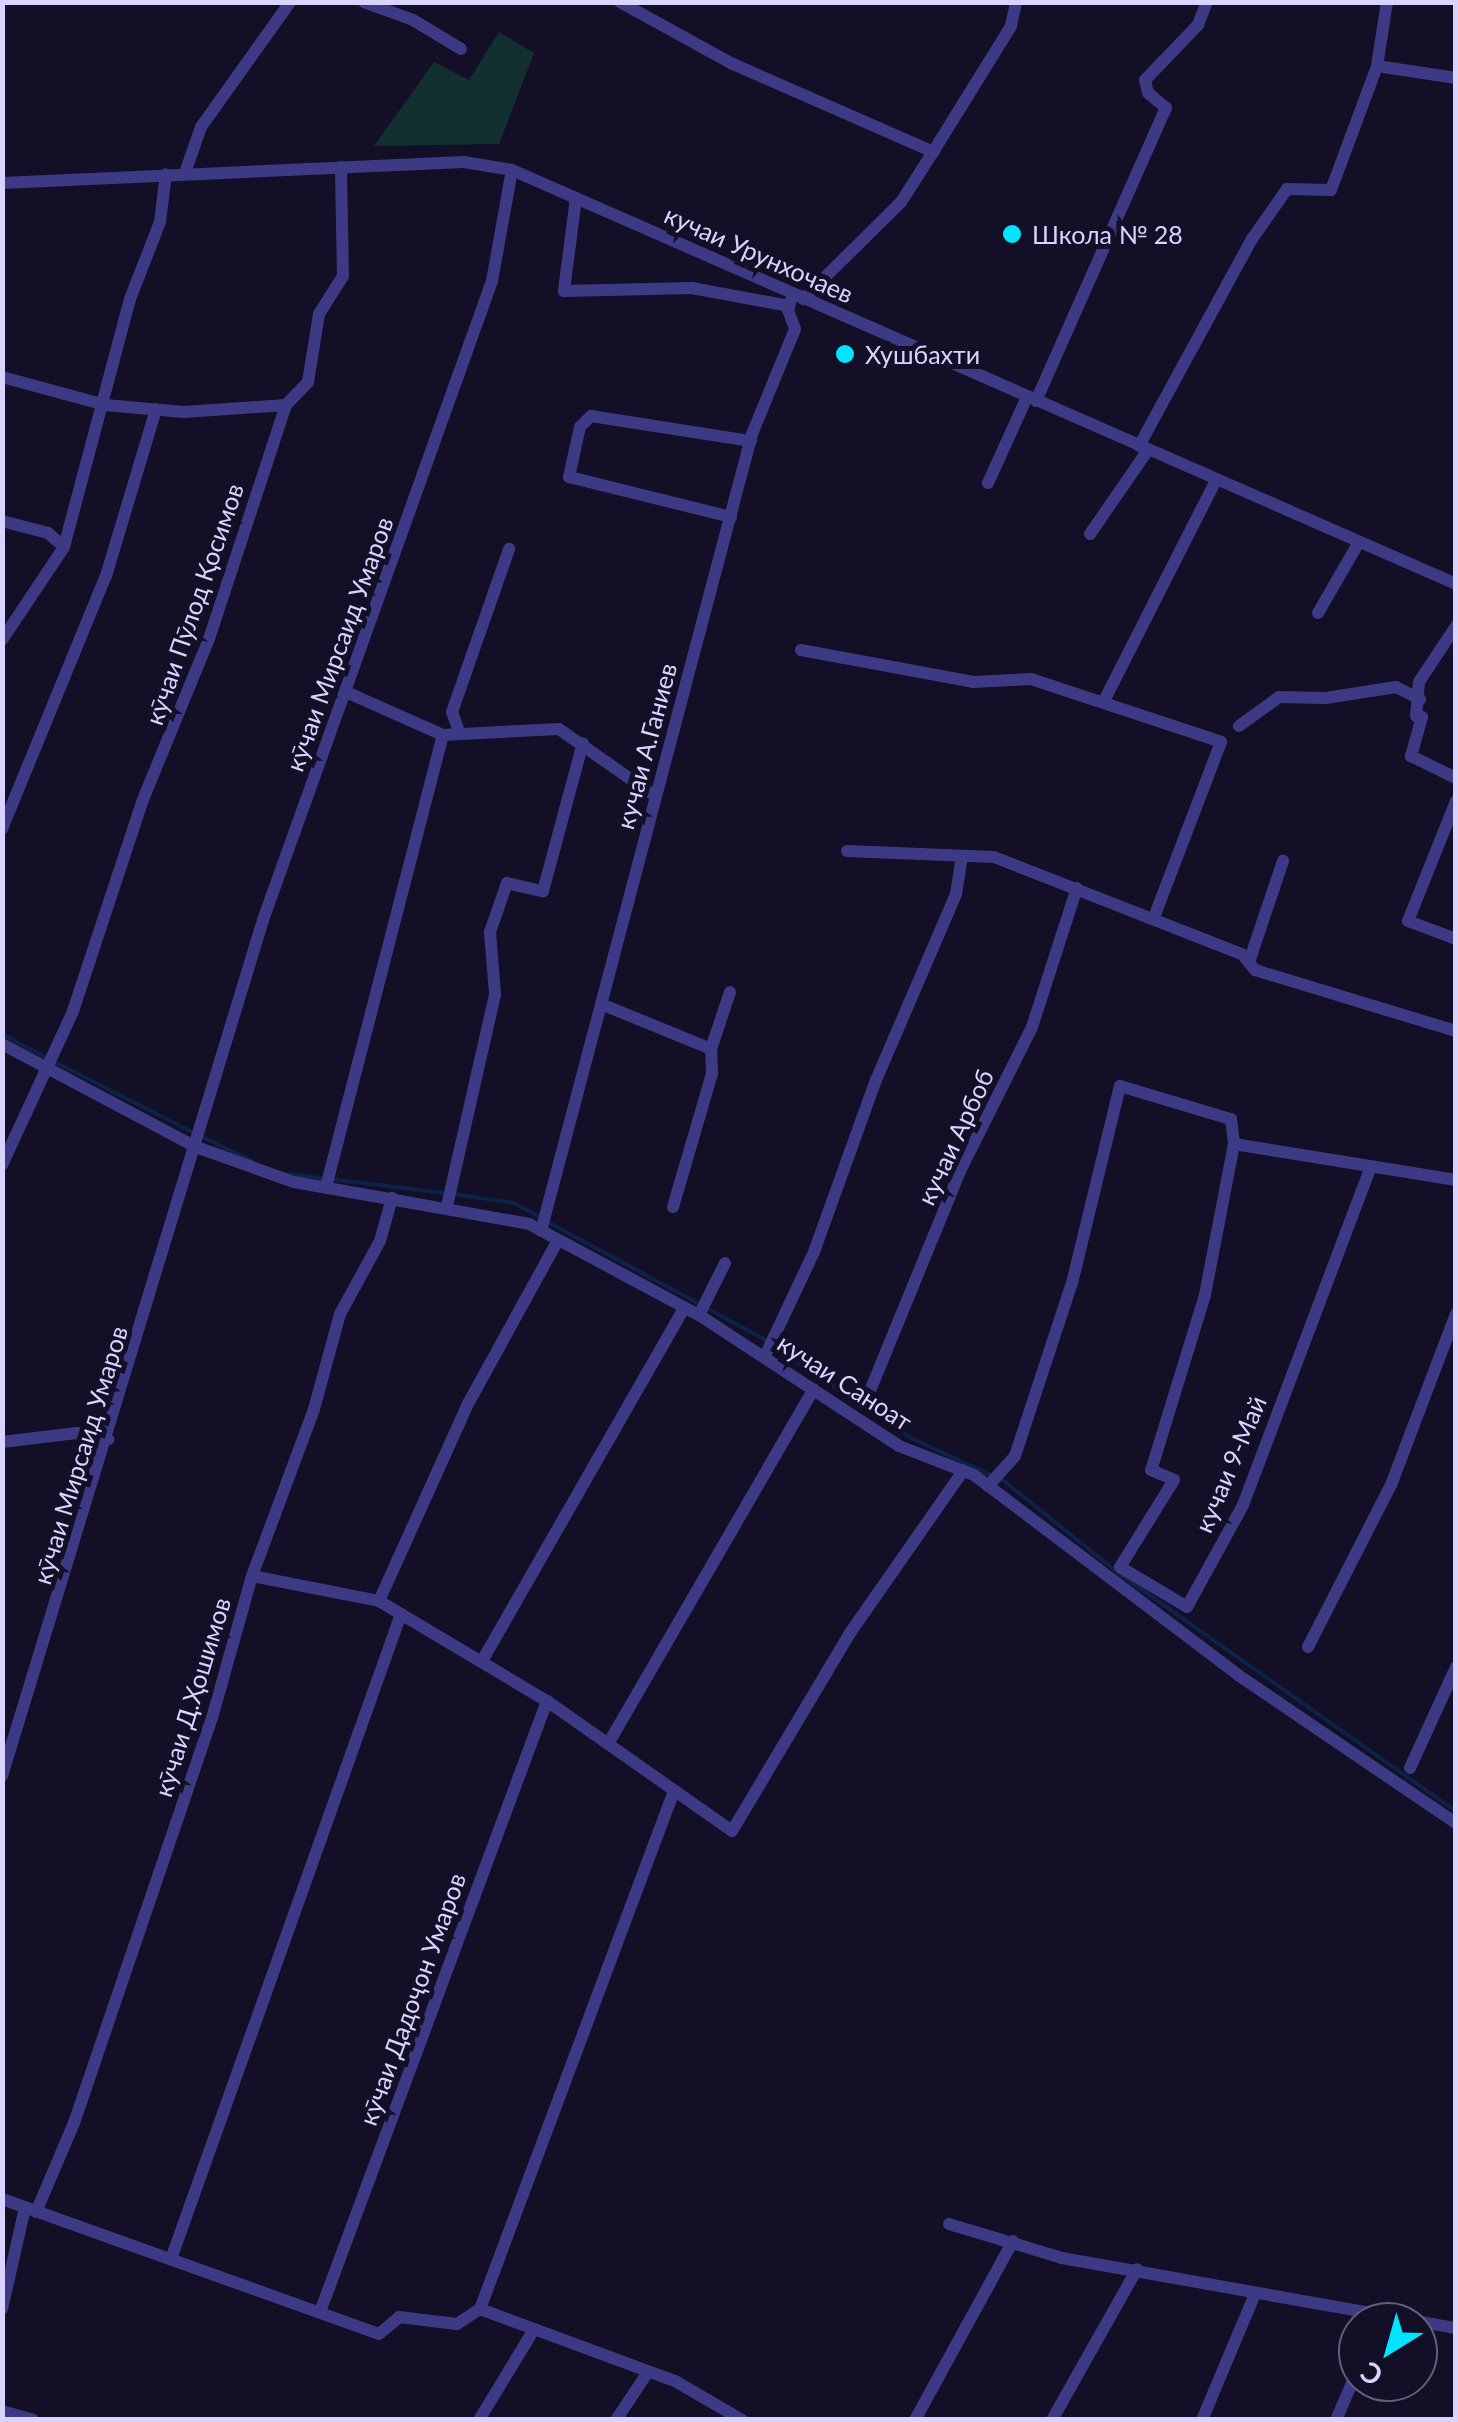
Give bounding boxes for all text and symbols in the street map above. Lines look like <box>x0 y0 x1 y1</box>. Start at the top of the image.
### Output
street label: кучаи Урунхочаев <box>660 199 858 309</box>
place label: Школа № 28 <box>1032 219 1183 249</box>
marker: Школа № 28 <box>1001 223 1023 245</box>
place label: Хушбахти <box>865 339 980 369</box>
marker: Хушбахти <box>834 343 856 365</box>
street label: кӯчаи Пӯлод Қосимов <box>139 479 249 729</box>
street label: кӯчаи Мирсаид Умаров <box>279 513 399 775</box>
street label: кучаи А.Ганиев <box>609 660 683 832</box>
street label: кучаи Арбоб <box>911 1064 999 1210</box>
street label: кӯчаи Мирсаид Умаров <box>26 1322 134 1588</box>
street label: кучаи Саноат <box>772 1327 918 1437</box>
street label: кучаи 9-Май <box>1188 1391 1272 1537</box>
street label: кӯчаи Д.Ҳошимов <box>147 1594 237 1800</box>
street label: кӯчаи Дадоҷон Умаров <box>352 1869 472 2129</box>
north arrow <box>1338 2302 1438 2402</box>
text: С <box>1354 2355 1389 2394</box>

